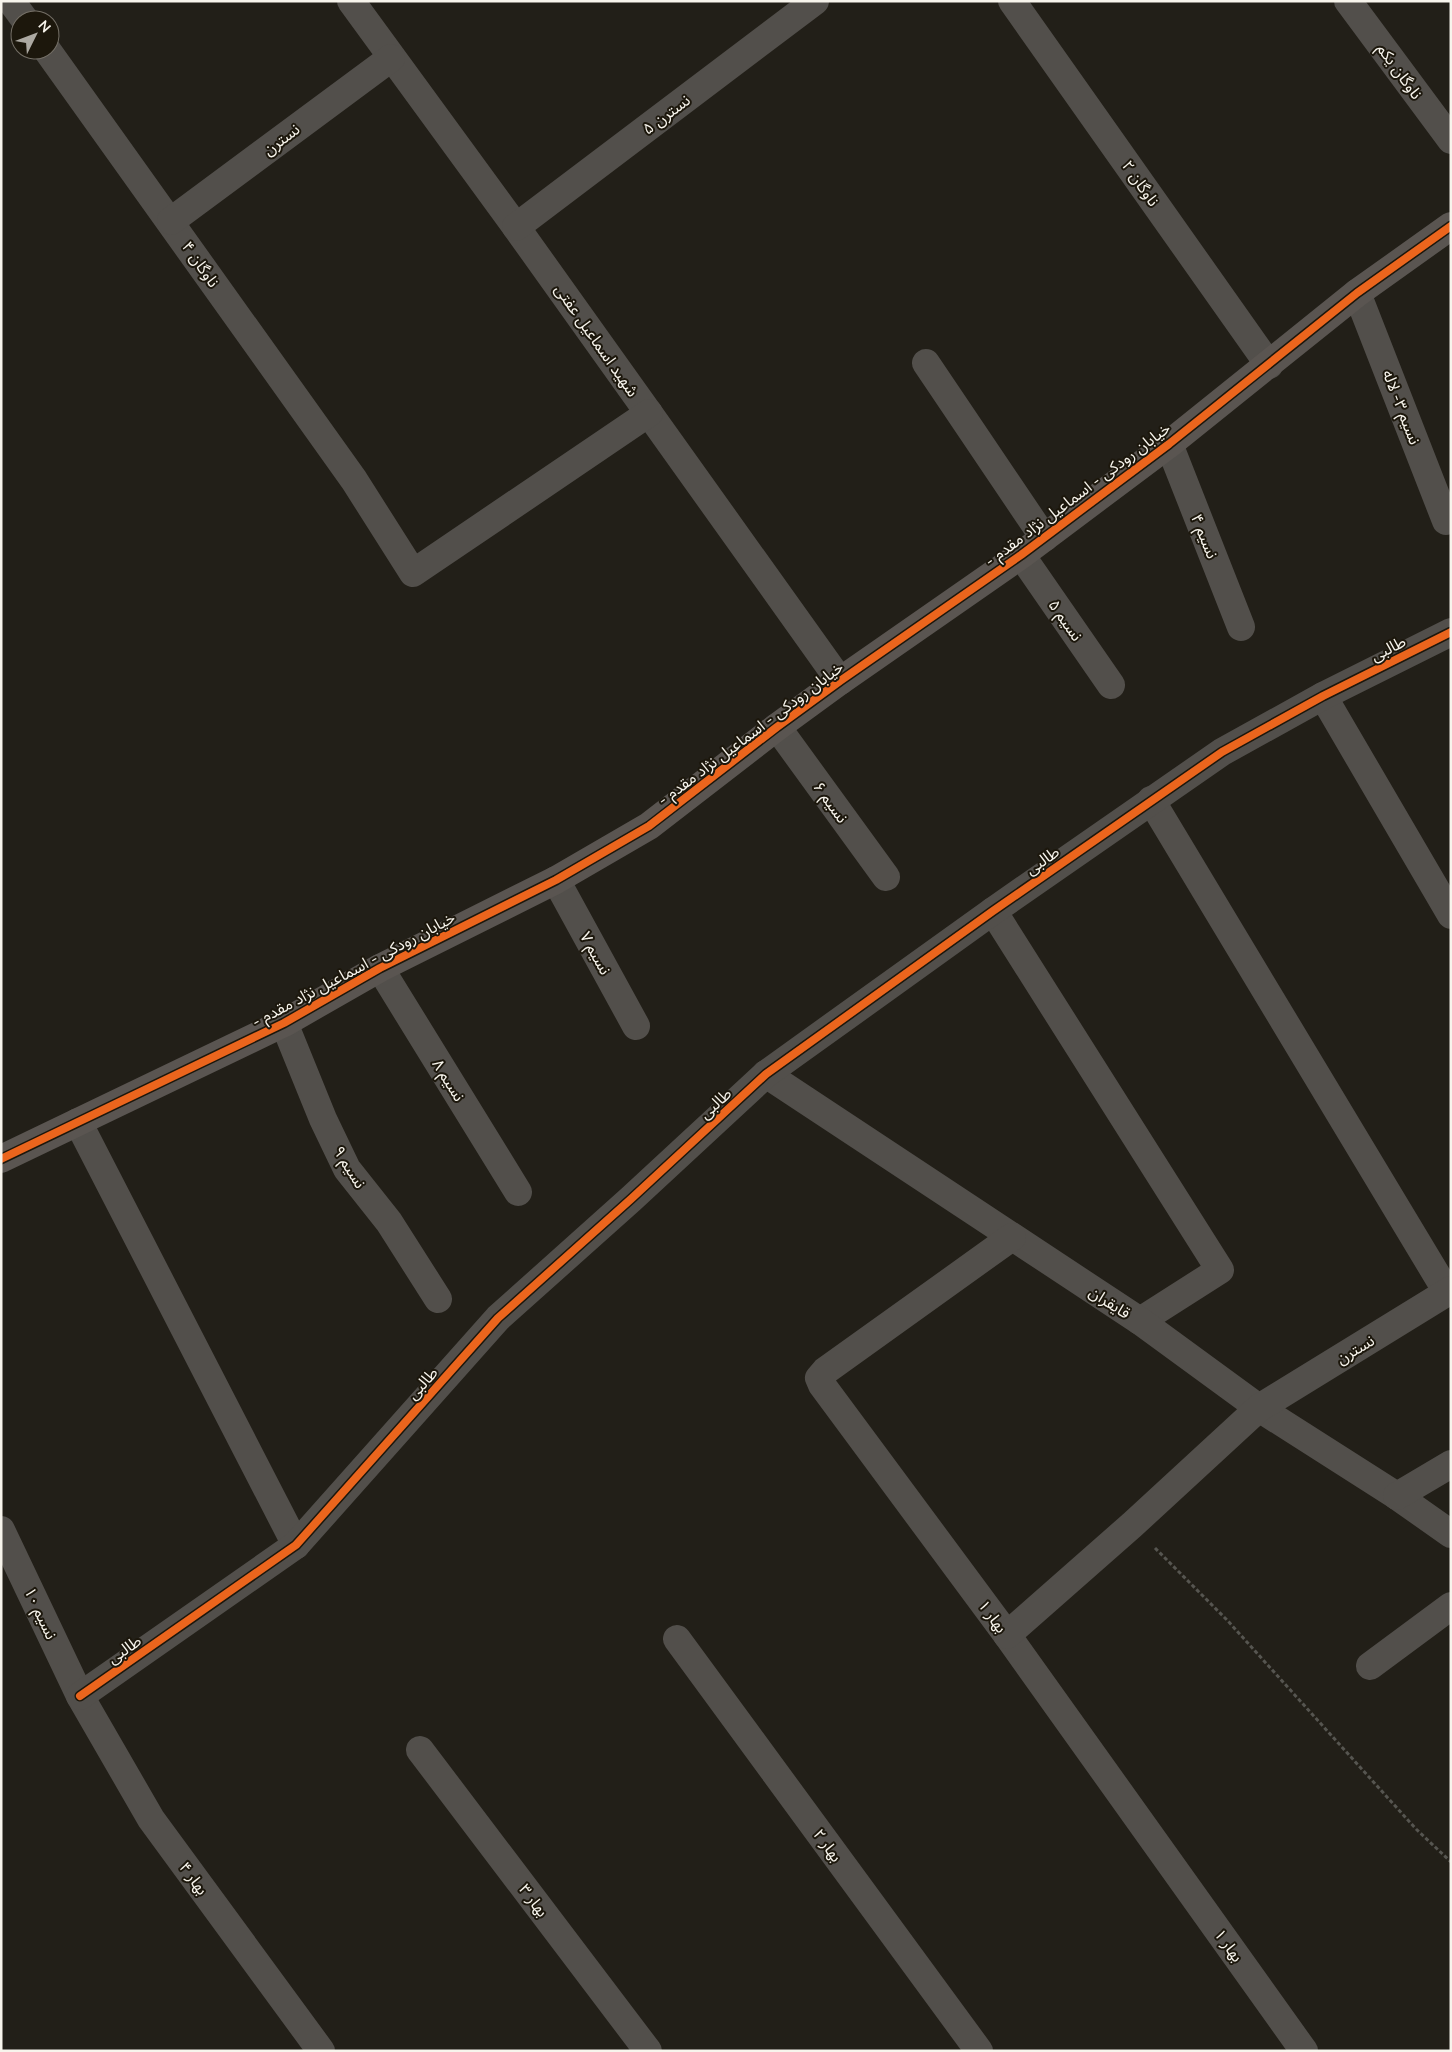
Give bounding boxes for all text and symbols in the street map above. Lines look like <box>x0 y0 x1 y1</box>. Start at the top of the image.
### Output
north arrow <box>10 10 60 60</box>
text: N <box>34 16 55 37</box>
street label: ناوگان یکم <box>1371 39 1427 105</box>
street label: نسترن ۵ <box>638 90 695 140</box>
street label: نسترن <box>259 119 305 161</box>
street label: ناوگان ۲ <box>1116 156 1164 211</box>
street label: ناوگان ۴ <box>176 237 224 292</box>
street label: شهید اسماعیل عفتی <box>549 280 643 401</box>
street label: نسیم ۳- لاله <box>1376 367 1425 448</box>
street label: - خیابان رودکی - اسماعیل نژاد مقدم <box>980 418 1176 573</box>
street label: نسیم ۴ <box>1184 511 1223 562</box>
street label: نسیم ۵ <box>1042 595 1087 646</box>
street label: طالبی <box>1367 631 1410 667</box>
street label: - خیابان رودکی - اسماعیل نژاد مقدم <box>653 657 849 812</box>
street label: نسیم ۶ <box>807 777 853 828</box>
street label: طالبی <box>1021 841 1064 880</box>
street label: - خیابان رودکی - اسماعیل نژاد مقدم <box>248 907 460 1034</box>
street label: نسیم ۷ <box>573 928 616 979</box>
street label: نسیم ۸ <box>426 1055 470 1106</box>
street label: طالبی <box>695 1083 737 1124</box>
street label: نسیم ۹ <box>327 1142 371 1193</box>
street label: قایقران <box>1085 1281 1134 1324</box>
street label: نسترن <box>1332 1330 1379 1370</box>
street label: طالبی <box>402 1362 443 1405</box>
street label: نسیم ۱۰ <box>18 1584 62 1644</box>
street label: بهار ۱ <box>973 1595 1012 1638</box>
street label: طالبی <box>103 1630 146 1669</box>
street label: بهار ۲ <box>808 1824 847 1867</box>
street label: بهار ۴ <box>174 1857 213 1900</box>
street label: بهار ۳ <box>514 1880 553 1922</box>
street label: بهار ۱ <box>1209 1924 1248 1967</box>

